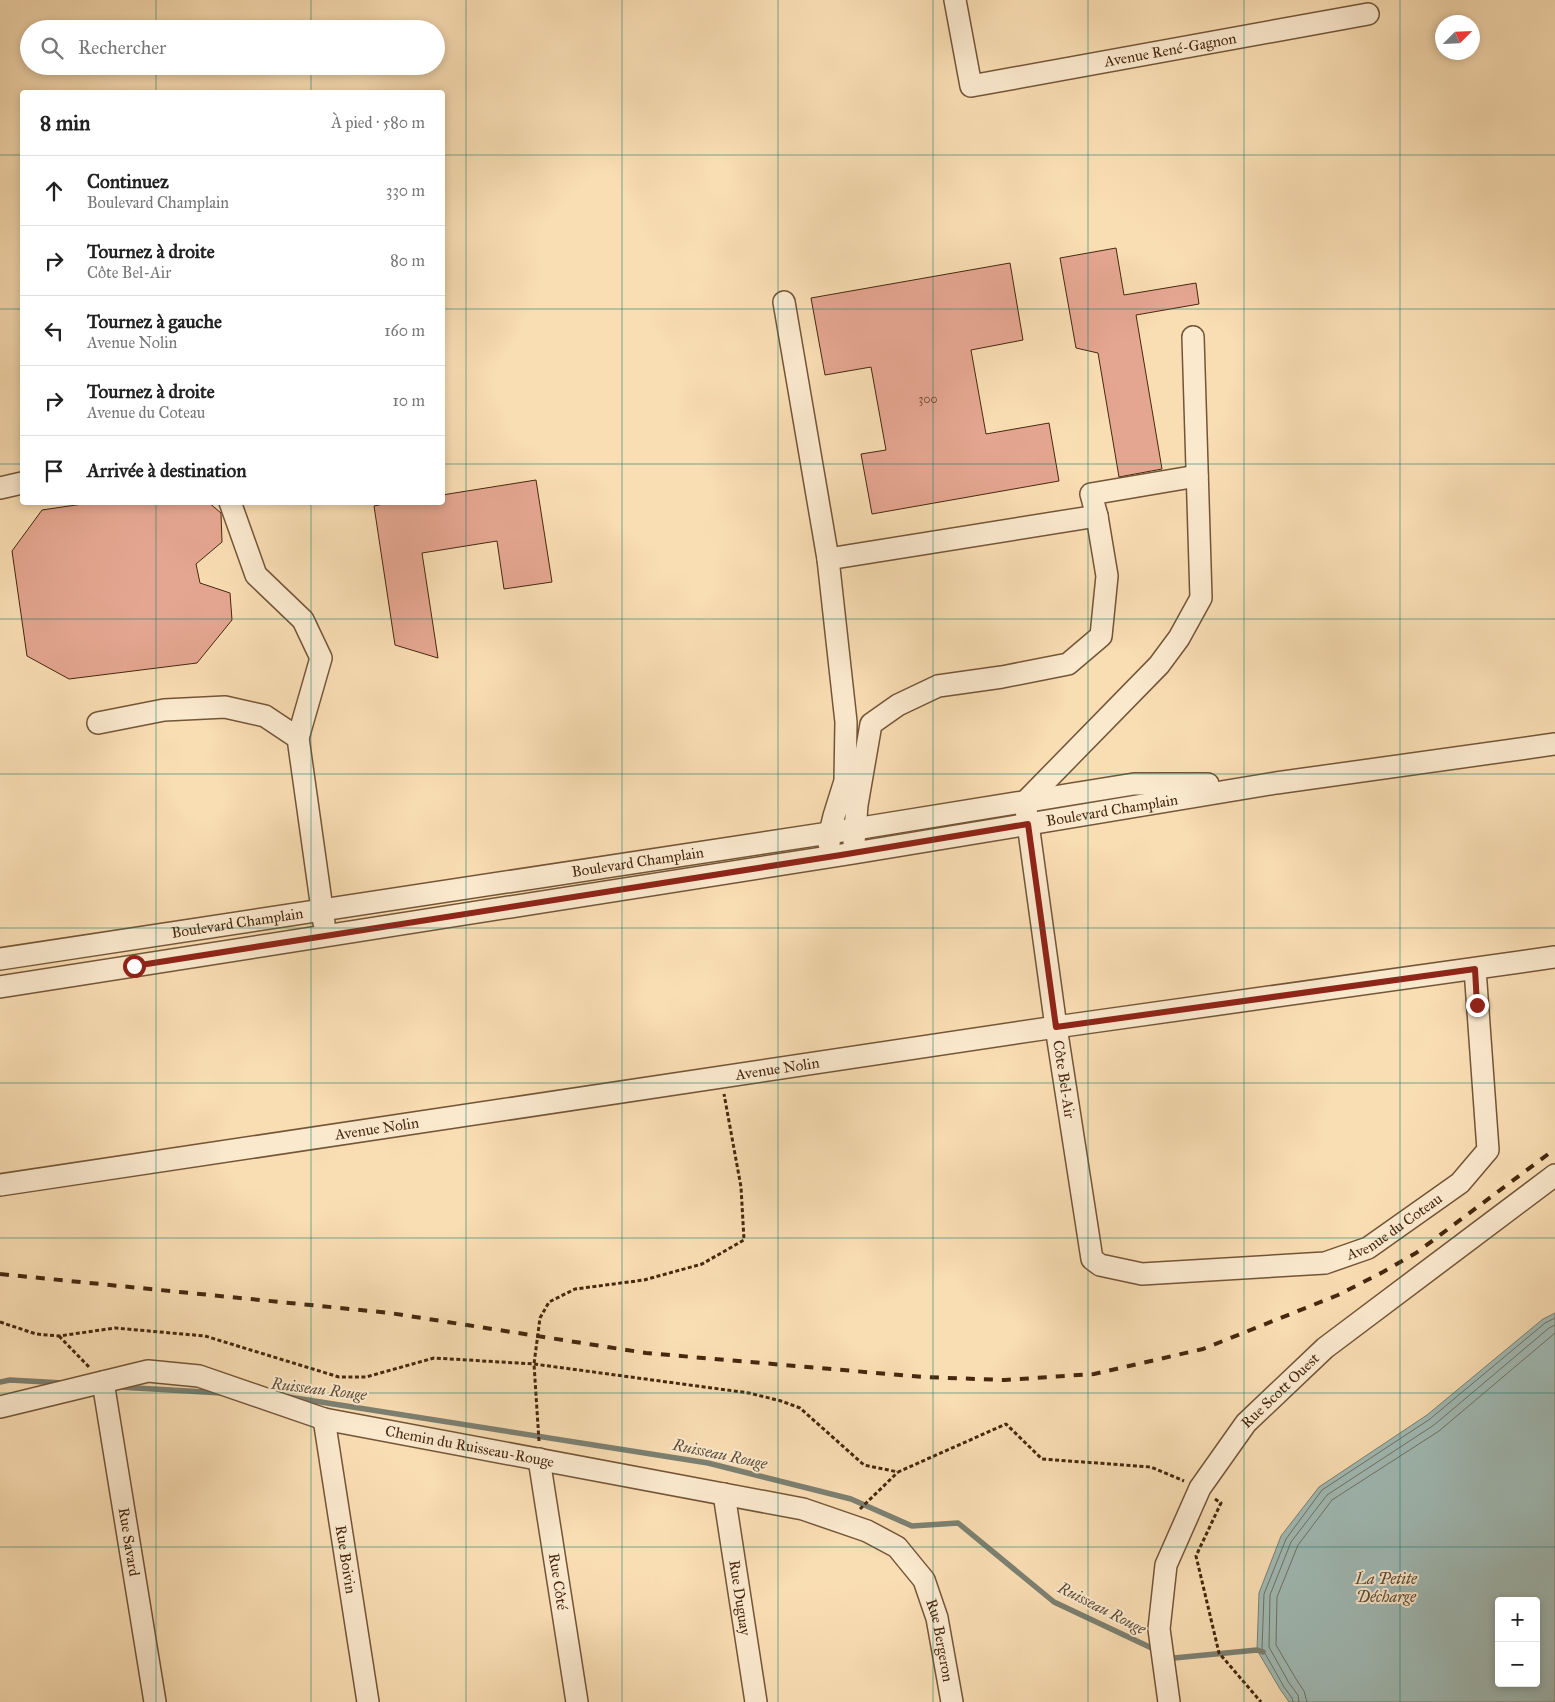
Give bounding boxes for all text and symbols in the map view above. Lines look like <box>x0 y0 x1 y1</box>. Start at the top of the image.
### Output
north arrow <box>1435 15 1480 60</box>
search box <box>20 20 445 75</box>
street label: Avenue René-Gagnon <box>1102 29 1238 71</box>
icon: search <box>38 34 66 62</box>
text: Rechercher <box>78 36 166 59</box>
text: 8 min <box>40 110 90 136</box>
text: À pied · 580 m <box>331 113 425 132</box>
text: Continuez <box>87 170 169 193</box>
icon: ahead <box>40 177 68 205</box>
text: 330 m <box>386 181 425 200</box>
text: Boulevard Champlain <box>87 193 229 212</box>
text: Tournez à droite <box>87 240 215 263</box>
icon: right <box>40 247 68 275</box>
text: 80 m <box>390 251 425 270</box>
text: Côte Bel-Air <box>87 263 171 282</box>
text: Tournez à gauche <box>87 310 222 333</box>
icon: left <box>40 317 68 345</box>
text: 160 m <box>384 321 425 340</box>
text: Avenue Nolin <box>87 333 177 352</box>
text: Tournez à droite <box>87 380 215 403</box>
icon: right <box>40 387 68 415</box>
text: 10 m <box>393 391 425 410</box>
house number: 300 <box>919 392 937 406</box>
text: Avenue du Coteau <box>87 403 205 422</box>
icon: arrive <box>40 457 68 485</box>
text: Arrivée à destination <box>87 459 246 482</box>
street label: Boulevard Champlain <box>1045 790 1179 830</box>
street label: Boulevard Champlain <box>570 843 705 881</box>
street label: Boulevard Champlain <box>170 904 305 942</box>
route start <box>123 955 146 978</box>
route end <box>1466 994 1489 1017</box>
street label: Côte Bel-Air <box>1049 1039 1079 1120</box>
street label: Avenue Nolin <box>733 1054 821 1084</box>
street label: Avenue Nolin <box>333 1113 420 1144</box>
street label: Avenue du Coteau <box>1343 1189 1446 1264</box>
street label: Rue Scott Ouest <box>1237 1349 1323 1432</box>
water label: Ruisseau Rouge <box>269 1374 369 1404</box>
street label: Chemin du Ruisseau-Rouge <box>384 1422 556 1471</box>
water label: Ruisseau Rouge <box>670 1435 770 1473</box>
street label: Rue Savard <box>115 1506 144 1578</box>
street label: Rue Boivin <box>332 1524 360 1595</box>
street label: Rue Côté <box>545 1552 572 1612</box>
street label: Rue Duguay <box>725 1559 755 1638</box>
water label: La Petite Décharge <box>1354 1569 1418 1606</box>
water label: Ruisseau Rouge <box>1054 1577 1150 1639</box>
street label: Rue Bergeron <box>922 1596 957 1683</box>
map controls <box>1495 1597 1540 1687</box>
button: + <box>1495 1597 1540 1642</box>
button: − <box>1495 1642 1540 1687</box>

